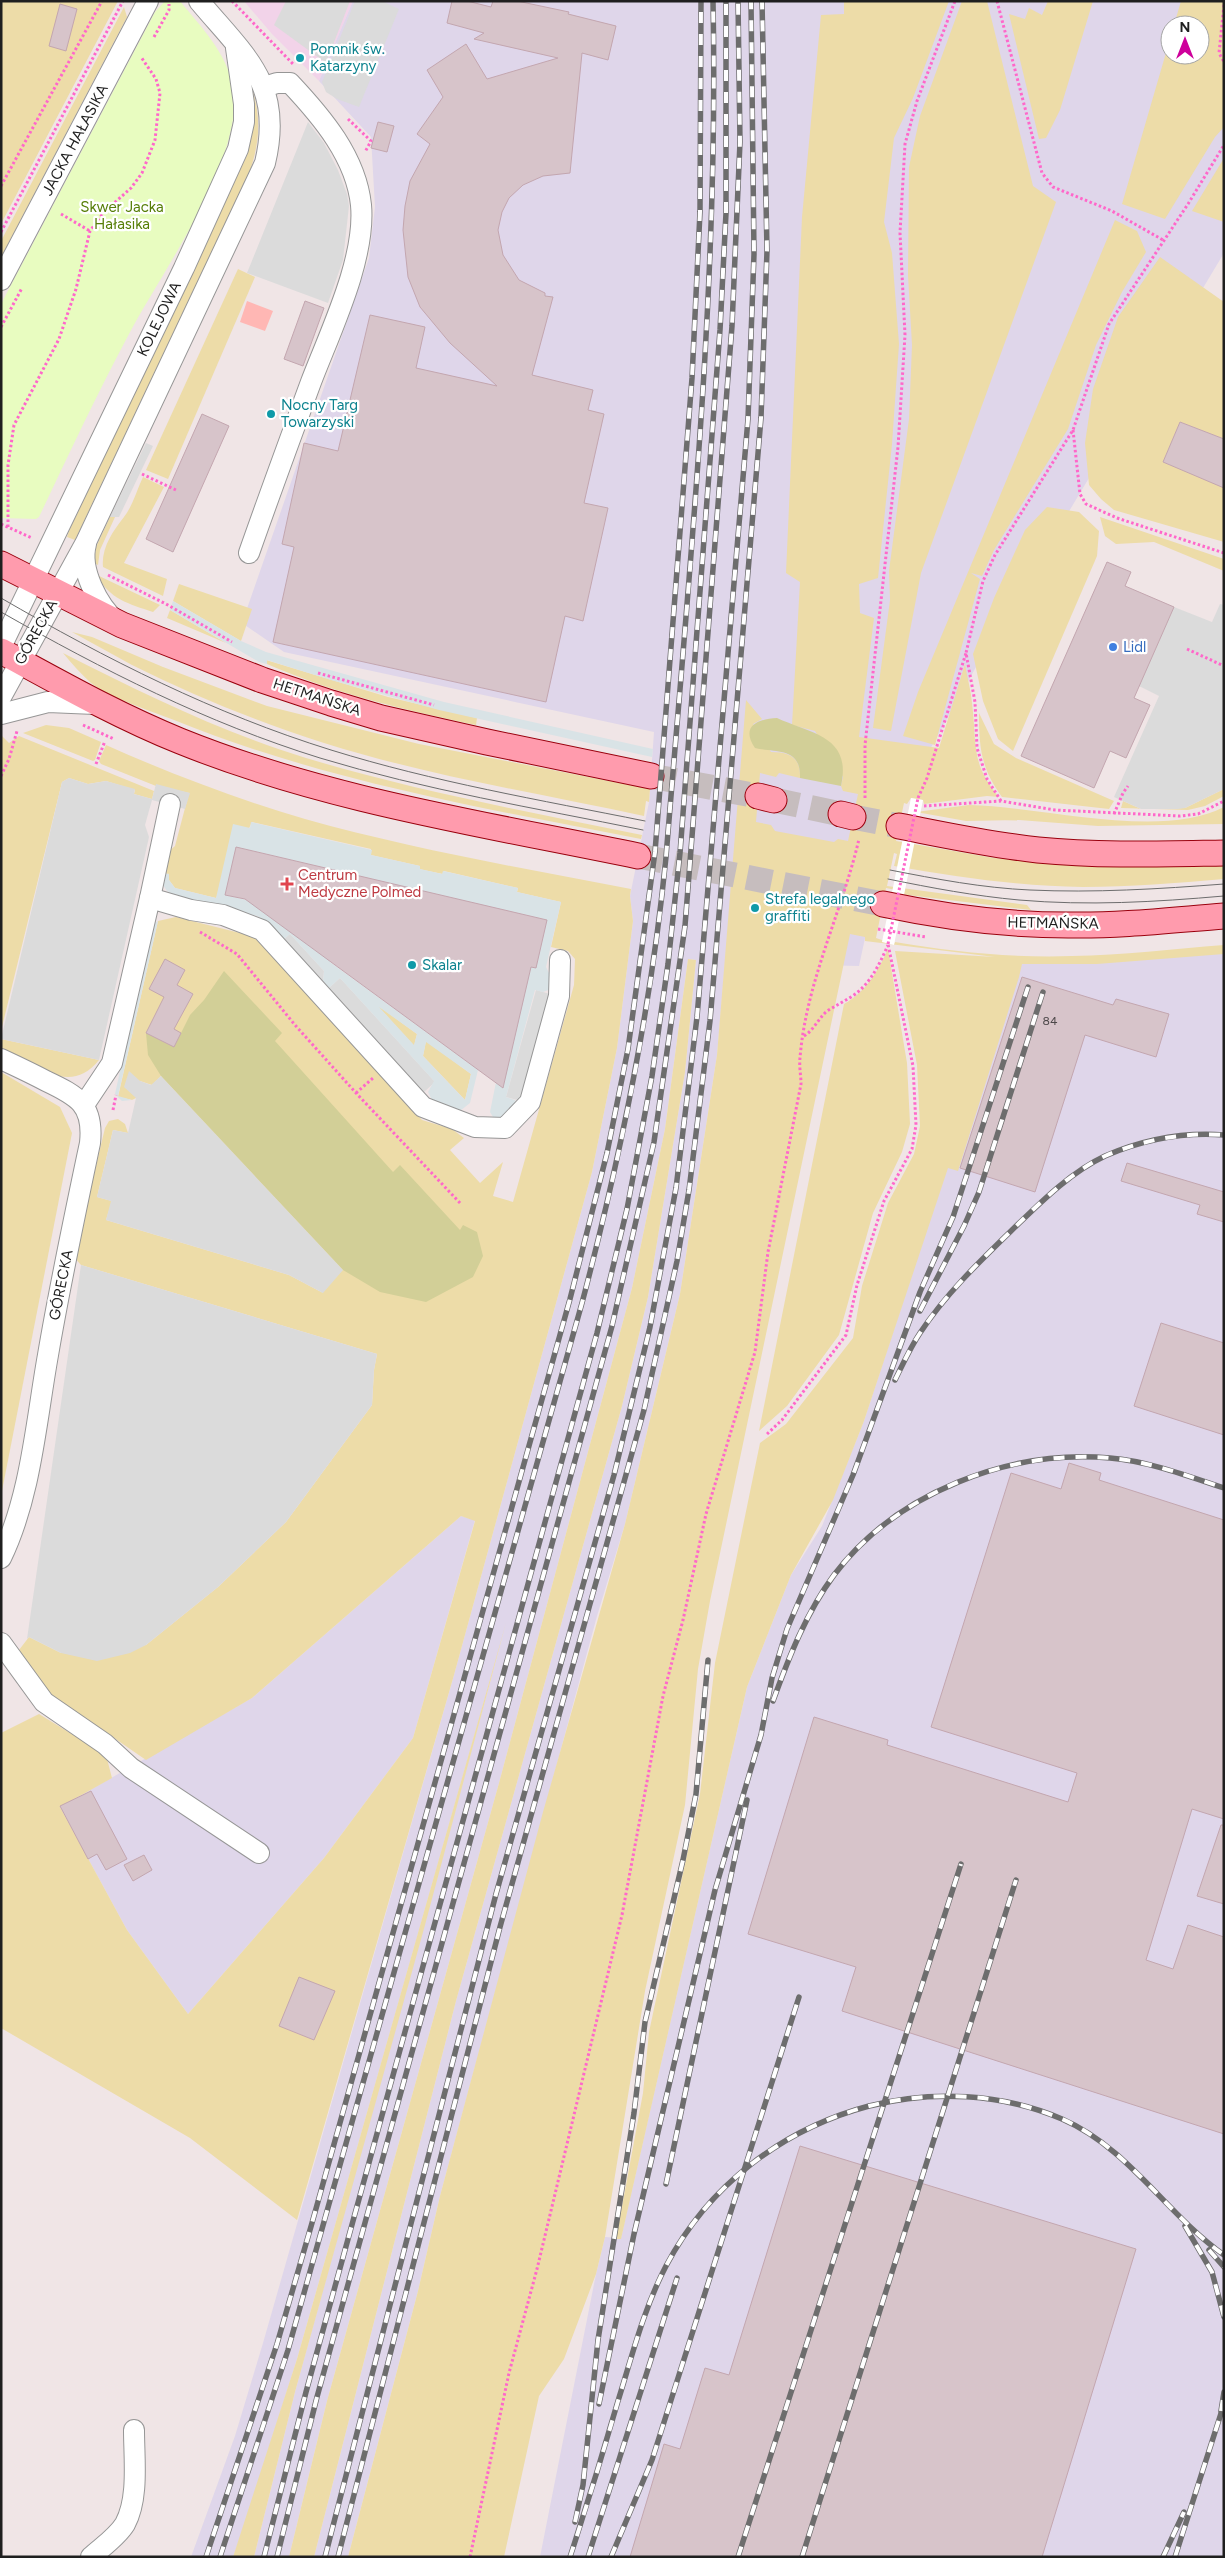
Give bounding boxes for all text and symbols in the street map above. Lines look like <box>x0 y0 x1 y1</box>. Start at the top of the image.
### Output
north arrow <box>1160 15 1210 65</box>
text: N <box>1180 19 1190 36</box>
place label: Pomnik św. Katarzyny <box>310 40 385 75</box>
marker: Pomnik św. Katarzyny <box>294 52 306 64</box>
street label: JACKA HAŁASIKA <box>38 81 112 199</box>
park label: Skwer Jacka Hałasika <box>80 198 164 233</box>
street label: KOLEJOWA <box>133 279 185 359</box>
place label: Nocny Targ Towarzyski <box>281 396 358 431</box>
marker: Nocny Targ Towarzyski <box>265 408 277 420</box>
street label: GÓRECKA <box>11 596 61 668</box>
place label: Lidl <box>1123 638 1146 656</box>
marker: Lidl <box>1107 641 1119 653</box>
street label: HETMAŃSKA <box>271 674 363 720</box>
place label: Centrum Medyczne Polmed <box>298 866 421 901</box>
marker: Centrum Medyczne Polmed <box>280 877 294 891</box>
place label: Strefa legalnego graffiti <box>765 890 876 925</box>
marker: Strefa legalnego graffiti <box>749 902 761 914</box>
street label: HETMAŃSKA <box>1007 913 1099 933</box>
place label: Skalar <box>422 956 462 974</box>
marker: Skalar <box>406 959 418 971</box>
house number: 84 <box>1043 1014 1058 1028</box>
street label: GÓRECKA <box>45 1248 77 1322</box>

